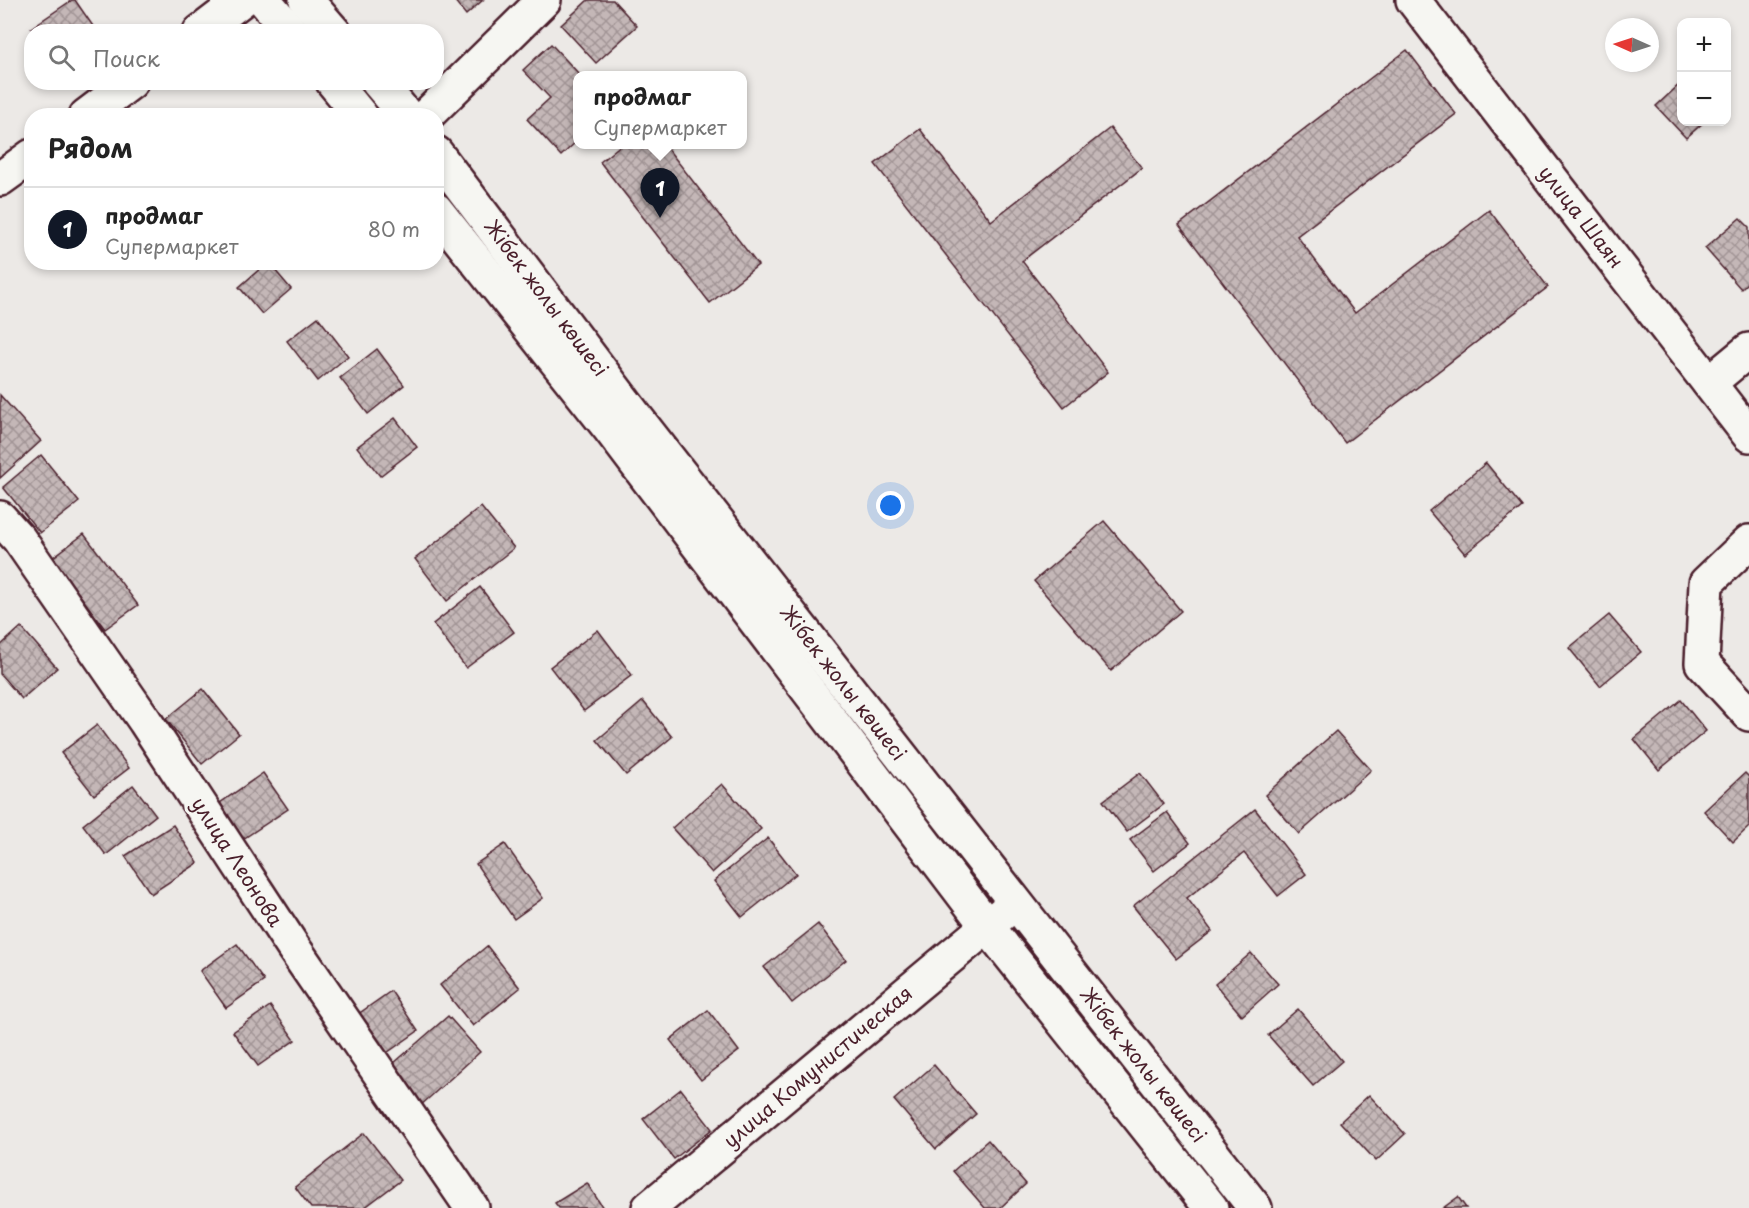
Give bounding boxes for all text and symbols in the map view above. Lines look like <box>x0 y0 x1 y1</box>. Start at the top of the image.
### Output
north arrow <box>1605 18 1659 72</box>
map controls <box>1677 18 1731 126</box>
button: + <box>1677 18 1731 72</box>
search box <box>24 24 444 90</box>
icon: search <box>45 41 78 74</box>
text: Поиск <box>93 41 160 74</box>
popup <box>573 71 747 149</box>
button: − <box>1677 72 1731 126</box>
text: продмаг <box>593 79 691 112</box>
text: Супермаркет <box>593 112 727 142</box>
text: Рядом <box>48 128 133 167</box>
street label: улица Шаян <box>1532 159 1632 274</box>
pin: 1 <box>640 168 680 218</box>
text: продмаг <box>105 198 203 231</box>
street label: Жібек жолы көшесі <box>478 212 616 382</box>
text: 1 <box>63 214 72 244</box>
text: 80 m <box>368 214 420 244</box>
text: Супермаркет <box>105 231 238 261</box>
your location <box>876 491 905 520</box>
street label: Жібек жолы көшесі <box>773 598 914 767</box>
street label: улица Леонова <box>185 791 291 933</box>
street label: улица Комунистическая <box>716 978 918 1155</box>
street label: Жібек жолы көшесі <box>1073 980 1214 1149</box>

